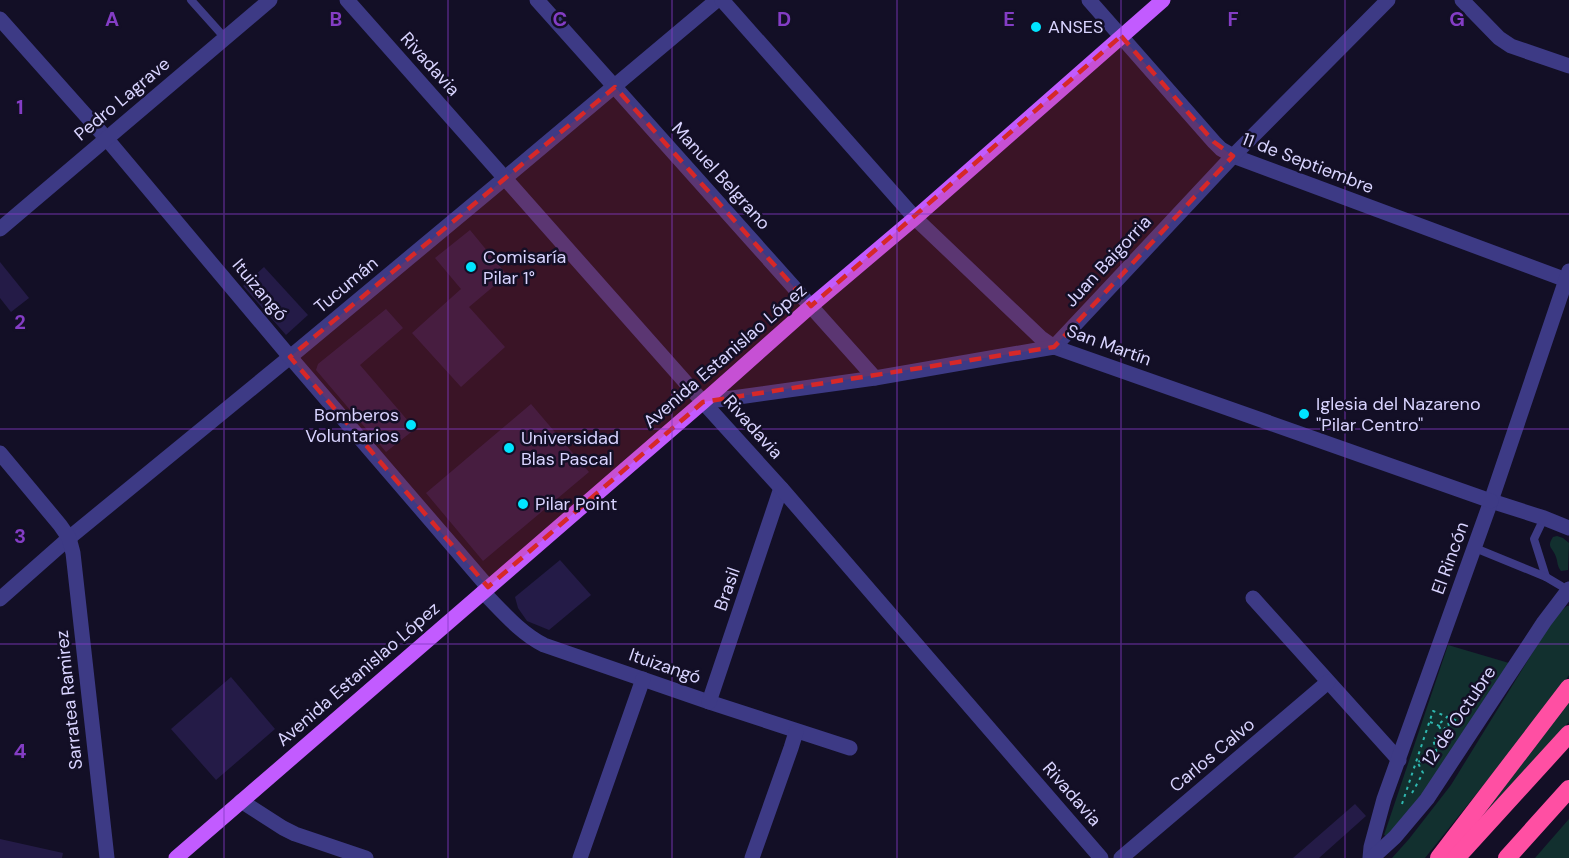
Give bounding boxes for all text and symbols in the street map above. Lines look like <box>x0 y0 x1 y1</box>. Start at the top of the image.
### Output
text: A <box>105 6 119 32</box>
text: B <box>330 6 342 32</box>
text: C <box>553 6 567 32</box>
text: D <box>777 6 791 32</box>
text: E <box>1003 6 1015 32</box>
text: F <box>1227 6 1239 32</box>
text: G <box>1449 6 1465 32</box>
place label: ANSES <box>1048 15 1103 39</box>
marker: ANSES <box>1029 20 1043 34</box>
street label: Rivadavia <box>395 27 465 101</box>
street label: Pedro Lagrave <box>69 52 175 146</box>
text: 1 <box>16 94 24 120</box>
street label: Manuel Belgrano <box>666 117 776 235</box>
street label: 11 de Septiembre <box>1239 127 1377 199</box>
street label: Juan Baigorria <box>1059 210 1157 312</box>
place label: Comisaría Pilar 1° <box>483 245 566 290</box>
street label: Tucumán <box>309 251 383 319</box>
street label: Ituizangó <box>227 254 293 326</box>
marker: Comisaría Pilar 1° <box>464 260 478 274</box>
street label: Avenida Estanislao López <box>638 278 812 434</box>
text: 2 <box>14 309 26 335</box>
street label: San Martín <box>1063 319 1155 371</box>
street label: Rivadavia <box>718 390 788 464</box>
place label: Iglesia del Nazareno "Pilar Centro" <box>1316 392 1481 437</box>
place label: Bomberos Voluntarios <box>305 403 399 448</box>
marker: Iglesia del Nazareno "Pilar Centro" <box>1297 407 1311 421</box>
marker: Bomberos Voluntarios <box>404 418 418 432</box>
place label: Universidad Blas Pascal <box>521 426 619 471</box>
marker: Universidad Blas Pascal <box>502 441 516 455</box>
place label: Pilar Point <box>535 492 617 516</box>
marker: Pilar Point <box>516 497 530 511</box>
street label: El Rincón <box>1426 518 1474 598</box>
text: 3 <box>14 523 26 549</box>
street label: Brasil <box>708 564 746 614</box>
street label: Avenida Estanislao López <box>271 596 445 752</box>
street label: Sarratea Ramirez <box>50 629 88 771</box>
street label: Ituizangó <box>626 643 704 689</box>
street label: 12 de Octubre <box>1417 661 1501 771</box>
street label: Carlos Calvo <box>1164 712 1260 798</box>
text: 4 <box>14 738 27 764</box>
street label: Rivadavia <box>1037 757 1107 831</box>

